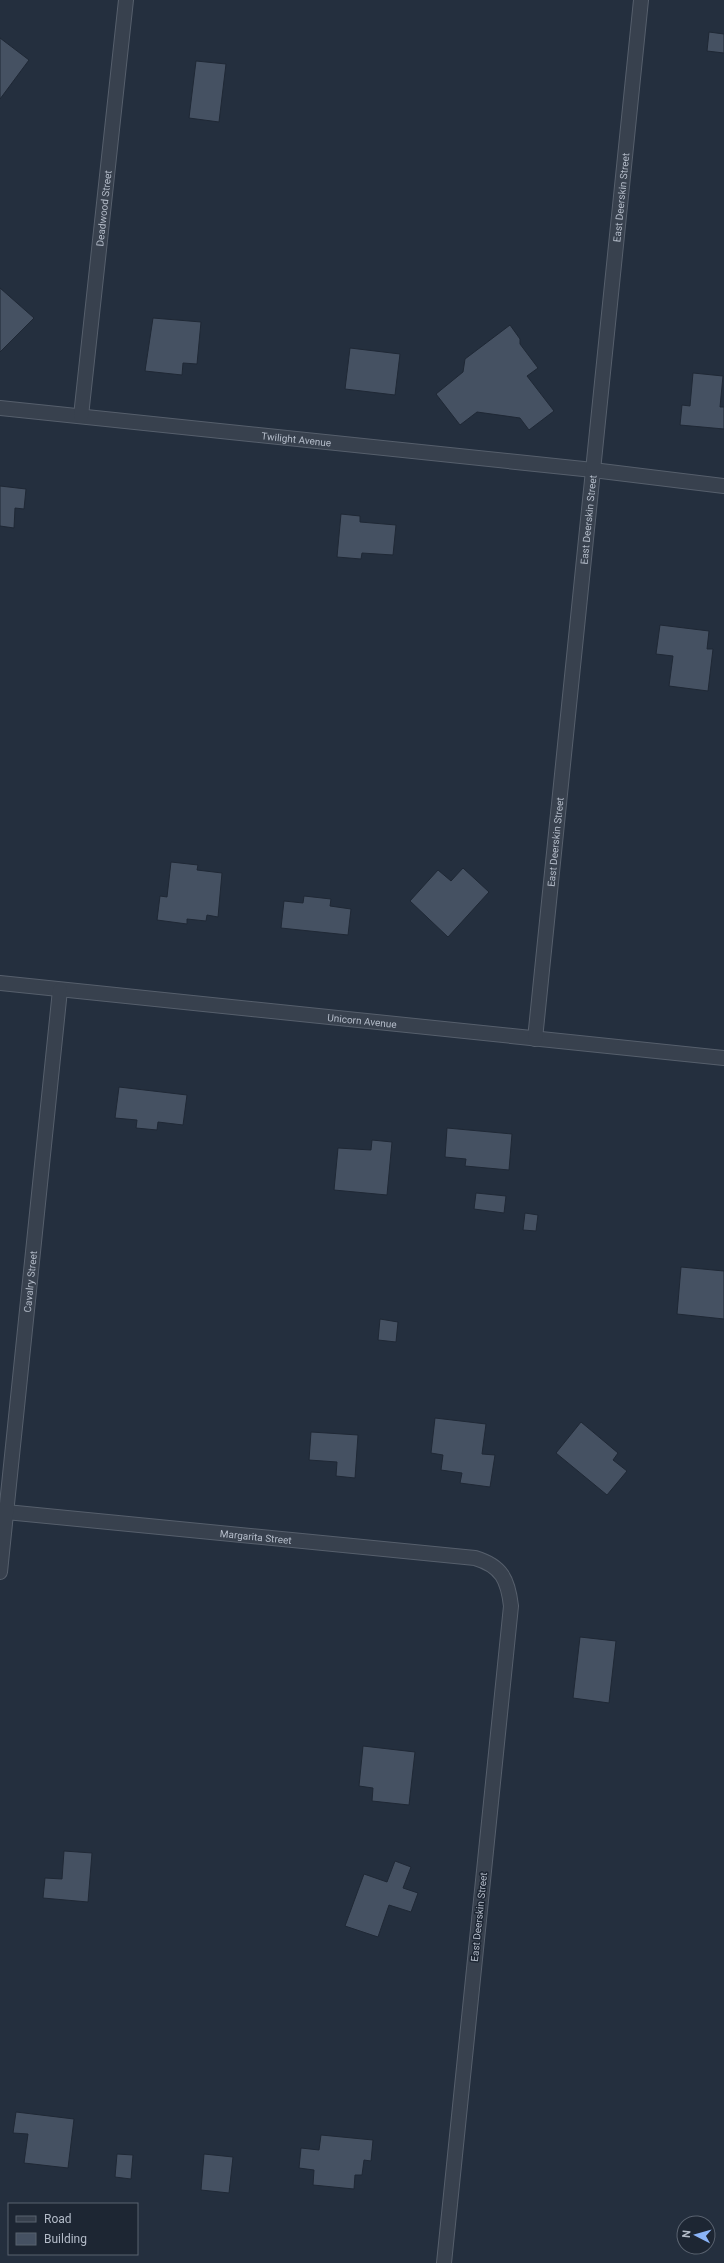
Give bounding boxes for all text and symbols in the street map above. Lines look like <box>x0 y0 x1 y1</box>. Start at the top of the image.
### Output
street label: East Deerskin Street <box>611 152 631 243</box>
street label: Deadwood Street <box>94 170 113 247</box>
street label: Twilight Avenue <box>261 430 332 448</box>
street label: East Deerskin Street <box>578 474 598 565</box>
street label: East Deerskin Street <box>545 797 565 887</box>
street label: Unicorn Avenue <box>327 1011 397 1030</box>
street label: Cavalry Street <box>21 1250 39 1313</box>
street label: Margarita Street <box>219 1528 292 1545</box>
street label: East Deerskin Street <box>469 1872 489 1962</box>
legend <box>8 2203 138 2255</box>
text: Road <box>44 2212 72 2226</box>
north arrow <box>676 2215 716 2255</box>
text: N <box>680 2229 693 2239</box>
text: Building <box>44 2232 87 2246</box>

